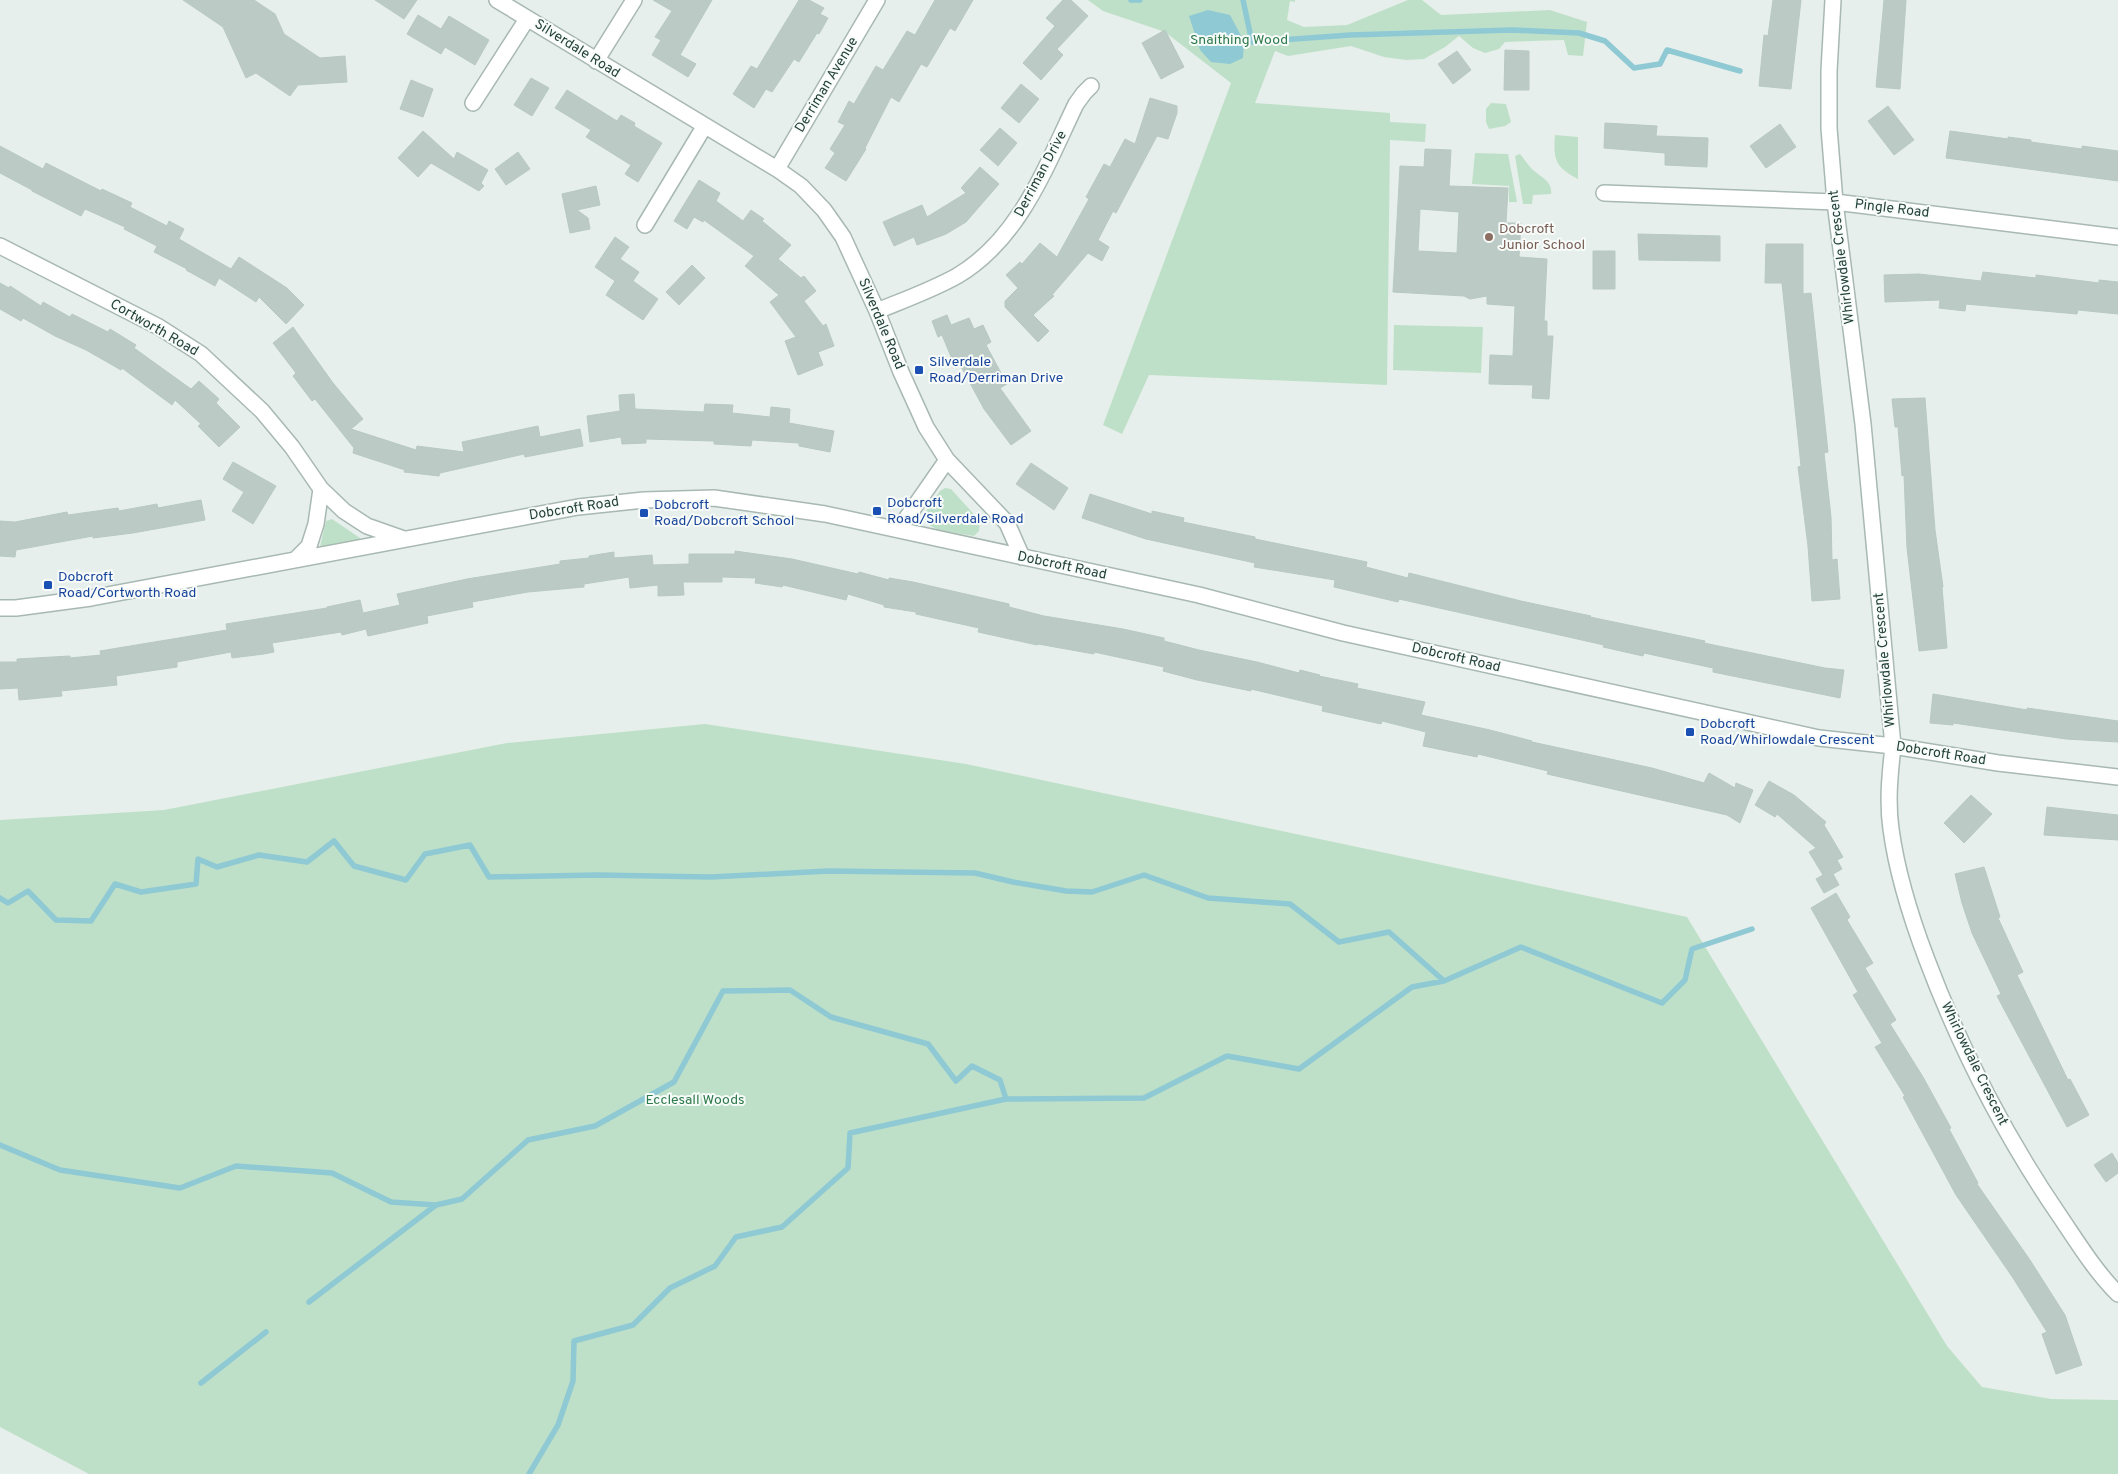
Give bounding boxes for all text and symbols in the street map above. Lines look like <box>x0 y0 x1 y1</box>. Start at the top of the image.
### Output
street label: Silverdale Road <box>531 16 623 82</box>
park label: Snaithing Wood <box>1190 32 1288 49</box>
street label: Derriman Avenue <box>792 34 862 136</box>
street label: Derriman Drive <box>1011 128 1071 220</box>
street label: Whirlowdale Crescent <box>1825 189 1859 325</box>
street label: Pingle Road <box>1854 196 1930 222</box>
place label: Dobcroft Junior School <box>1499 221 1585 254</box>
marker: Dobcroft Junior School <box>1483 231 1495 243</box>
street label: Silverdale Road <box>854 276 908 372</box>
street label: Cortworth Road <box>107 296 201 360</box>
place label: Silverdale Road/Derriman Drive <box>929 354 1063 387</box>
marker: Silverdale Road/Derriman Drive <box>913 364 925 376</box>
street label: Dobcroft Road <box>528 493 620 525</box>
place label: Dobcroft Road/Silverdale Road <box>887 495 1024 528</box>
place label: Dobcroft Road/Dobcroft School <box>654 497 794 530</box>
marker: Dobcroft Road/Silverdale Road <box>871 505 883 517</box>
marker: Dobcroft Road/Dobcroft School <box>638 507 650 519</box>
street label: Dobcroft Road <box>1016 548 1108 584</box>
place label: Dobcroft Road/Cortworth Road <box>58 569 196 602</box>
marker: Dobcroft Road/Cortworth Road <box>42 579 54 591</box>
street label: Whirlowdale Crescent <box>1871 592 1899 728</box>
street label: Dobcroft Road <box>1410 639 1502 677</box>
place label: Dobcroft Road/Whirlowdale Crescent <box>1700 716 1874 749</box>
marker: Dobcroft Road/Whirlowdale Crescent <box>1684 726 1696 738</box>
street label: Dobcroft Road <box>1895 738 1987 770</box>
street label: Whirlowdale Crescent <box>1937 999 2011 1129</box>
park label: Ecclesall Woods <box>645 1092 745 1109</box>

